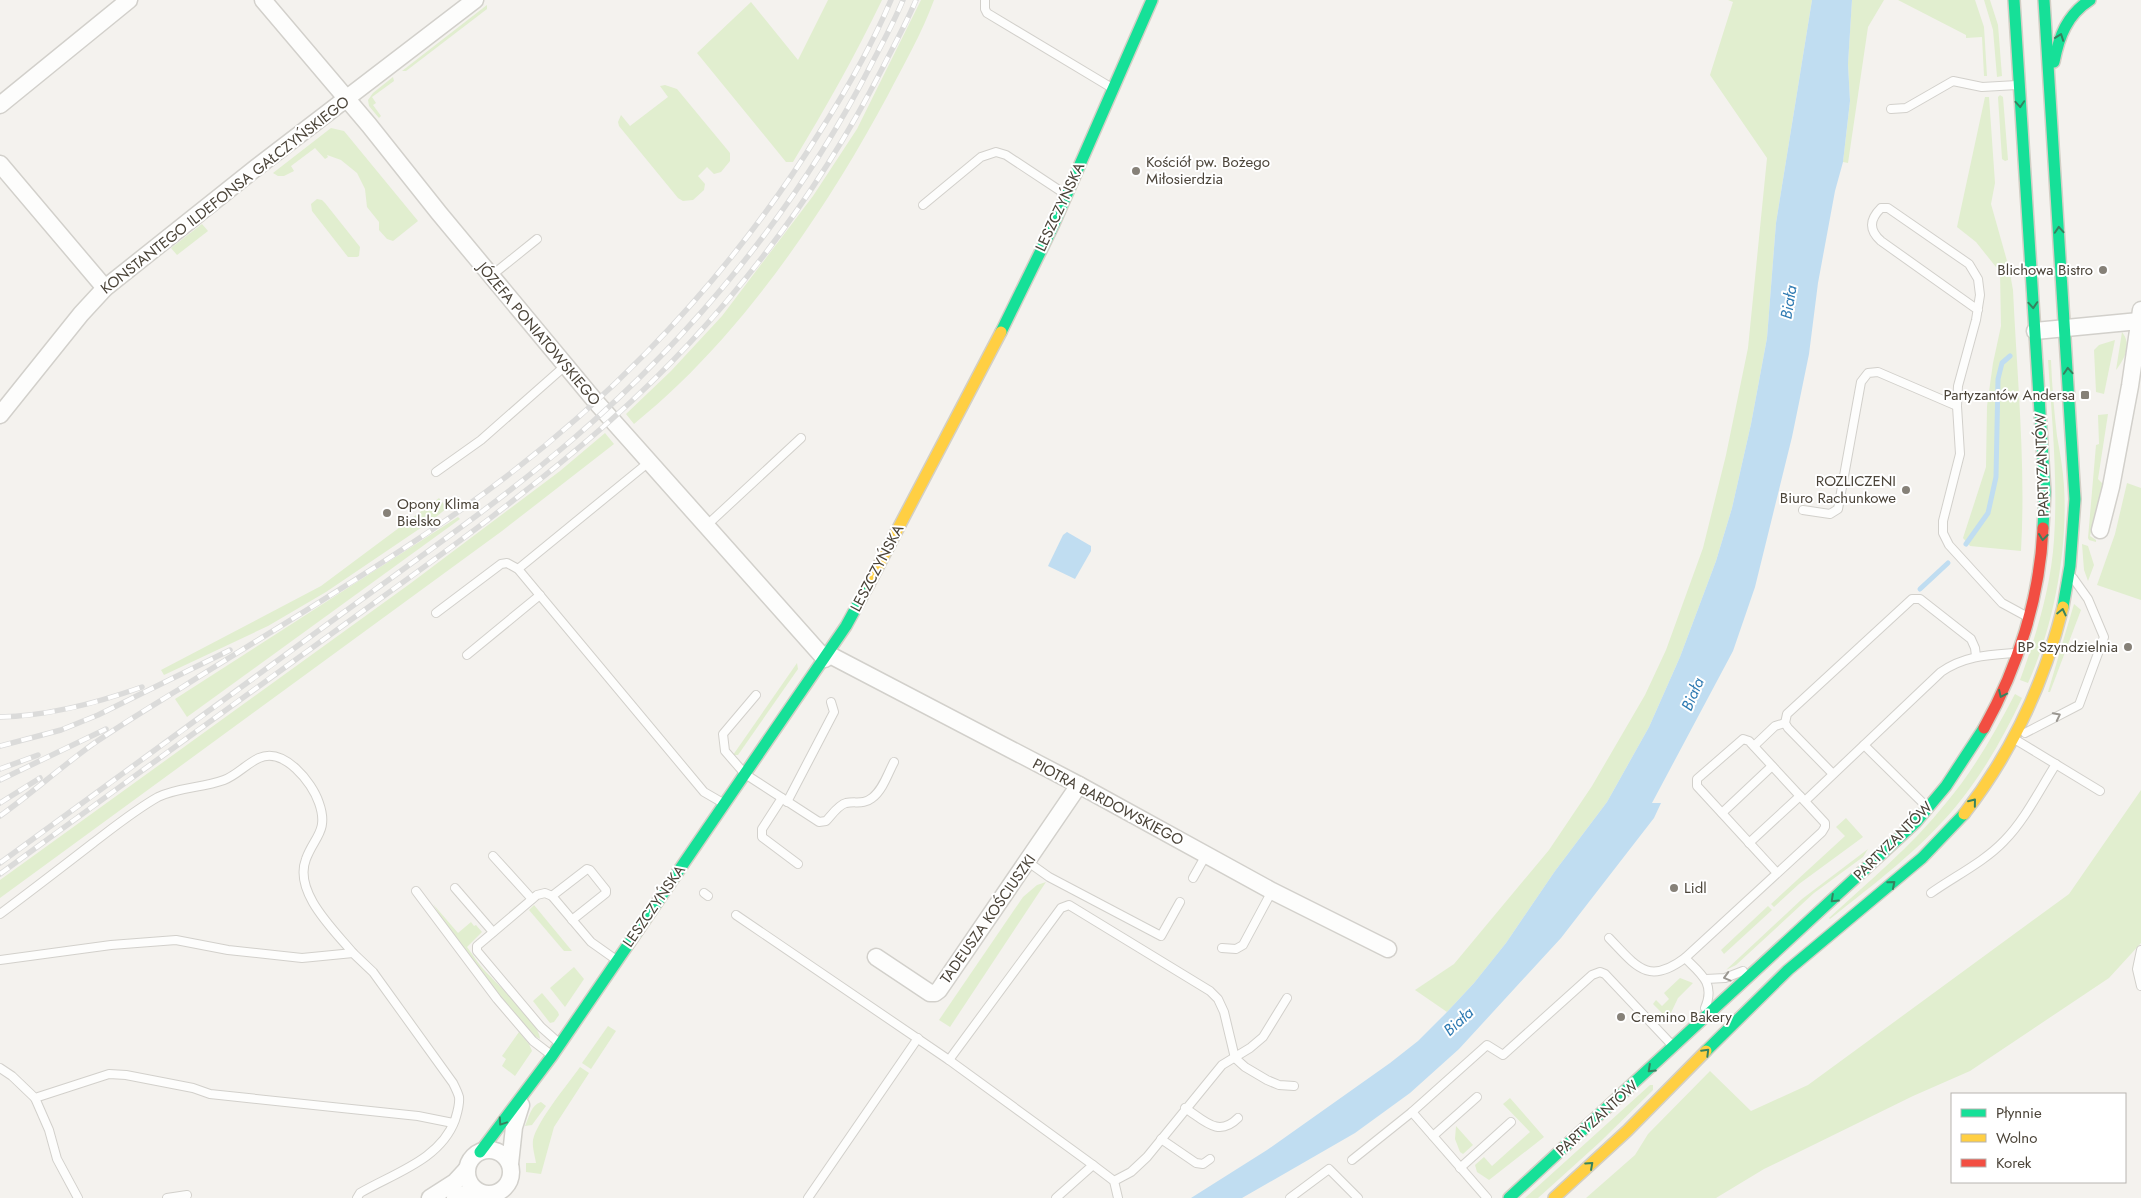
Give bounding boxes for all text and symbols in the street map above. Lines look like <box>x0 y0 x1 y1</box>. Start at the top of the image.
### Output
one-way arrow <box>2054 34 2064 42</box>
street label: KONSTANTEGO ILDEFONSA GAŁCZYŃSKIEGO <box>96 91 354 299</box>
one-way arrow <box>2015 100 2026 108</box>
place label: Kościół pw. Bożego Miłosierdzia <box>1146 151 1270 190</box>
street label: LESZCZYŃSKA <box>1030 159 1090 255</box>
marker: Kościół pw. Bożego Miłosierdzia <box>1130 165 1142 177</box>
one-way arrow <box>2054 226 2065 234</box>
street label: JÓZEFA PONIATOWSKIEGO <box>471 256 606 411</box>
place label: Blichowa Bistro <box>1997 259 2093 281</box>
marker: Blichowa Bistro <box>2097 264 2109 276</box>
water label: Biała <box>1774 283 1803 321</box>
one-way arrow <box>2028 301 2039 309</box>
one-way arrow <box>2062 366 2073 374</box>
place label: Partyzantów Andersa <box>1944 384 2075 406</box>
marker: Partyzantów Andersa <box>2079 389 2091 401</box>
street label: PARTYZANTÓW <box>2029 413 2055 517</box>
place label: ROZLICZENI Biuro Rachunkowe <box>1780 470 1896 509</box>
marker: ROZLICZENI Biuro Rachunkowe <box>1900 484 1912 496</box>
place label: Opony Klima Bielsko <box>397 493 479 532</box>
marker: Opony Klima Bielsko <box>381 507 393 519</box>
street label: LESZCZYŃSKA <box>845 520 909 616</box>
one-way arrow <box>2038 534 2049 542</box>
one-way arrow <box>2056 607 2067 616</box>
place label: BP Szyndzielnia <box>2018 636 2118 658</box>
marker: BP Szyndzielnia <box>2122 641 2134 653</box>
water label: Biała <box>1675 674 1710 714</box>
one-way arrow <box>1998 689 2009 698</box>
one-way arrow <box>2052 712 2061 722</box>
street label: PIOTRA BARDOWSKIEGO <box>1029 753 1187 851</box>
street label: PARTYZANTÓW <box>1848 796 1938 886</box>
one-way arrow <box>1967 799 1975 808</box>
street label: TADEUSZA KOŚCIUSZKI <box>935 850 1041 988</box>
street label: LESZCZYŃSKA <box>617 860 691 952</box>
place label: Lidl <box>1684 877 1707 899</box>
one-way arrow <box>1886 881 1895 890</box>
marker: Lidl <box>1668 882 1680 894</box>
one-way arrow <box>1830 893 1839 902</box>
one-way arrow <box>1723 971 1732 981</box>
water label: Biała <box>1438 1001 1479 1041</box>
place label: Cremino Bakery <box>1631 1006 1732 1028</box>
marker: Cremino Bakery <box>1615 1011 1627 1023</box>
one-way arrow <box>1700 1048 1709 1057</box>
one-way arrow <box>1647 1063 1656 1072</box>
street label: PARTYZANTÓW <box>1551 1075 1643 1161</box>
legend <box>1951 1093 2126 1183</box>
text: Płynnie <box>1996 1102 2042 1124</box>
one-way arrow <box>499 1117 509 1126</box>
text: Wolno <box>1996 1127 2037 1149</box>
text: Korek <box>1996 1152 2032 1174</box>
one-way arrow <box>1585 1162 1594 1171</box>

